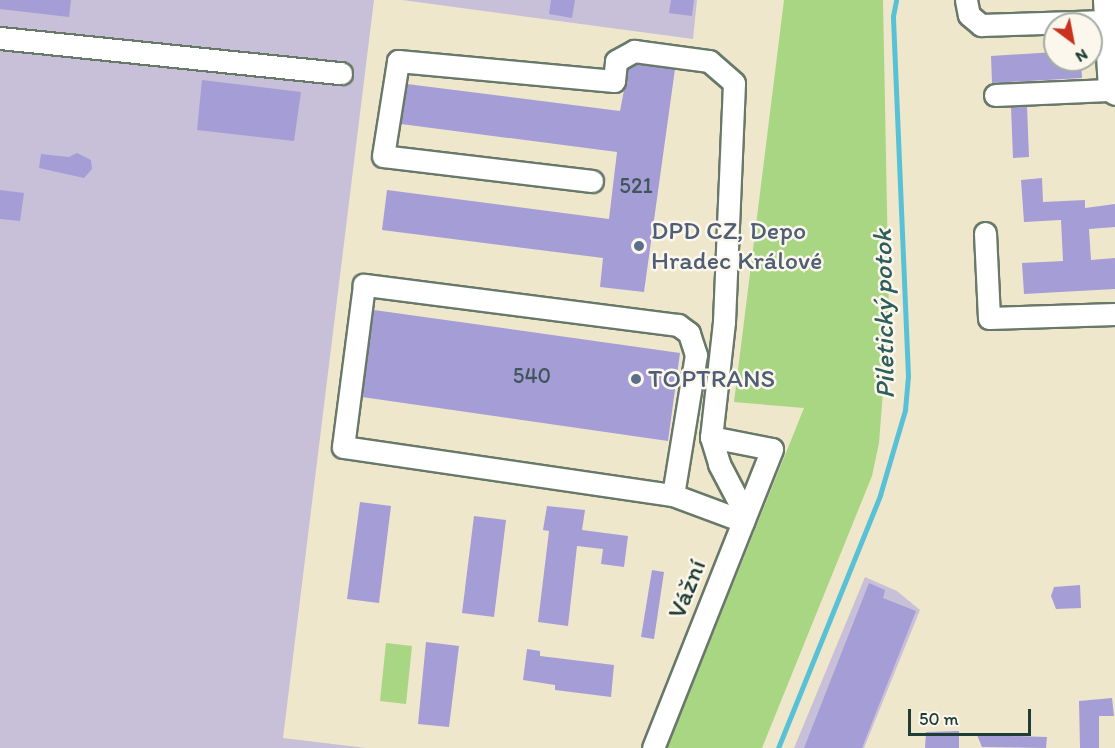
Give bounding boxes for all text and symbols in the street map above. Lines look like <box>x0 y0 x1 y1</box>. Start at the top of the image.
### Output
north arrow <box>1043 12 1103 72</box>
text: N <box>1072 45 1091 67</box>
house number: 521 <box>619 173 653 199</box>
place label: DPD CZ, Depo Hradec Králové <box>651 215 822 276</box>
water label: Piletický potok <box>865 228 901 400</box>
marker: DPD CZ, Depo Hradec Králové <box>632 239 646 253</box>
house number: 540 <box>513 363 551 389</box>
place label: TOPTRANS <box>648 363 775 395</box>
marker: TOPTRANS <box>629 372 643 386</box>
street label: Vážní <box>661 555 713 623</box>
scale bar <box>911 697 1034 735</box>
text: 50 m <box>919 708 959 730</box>

